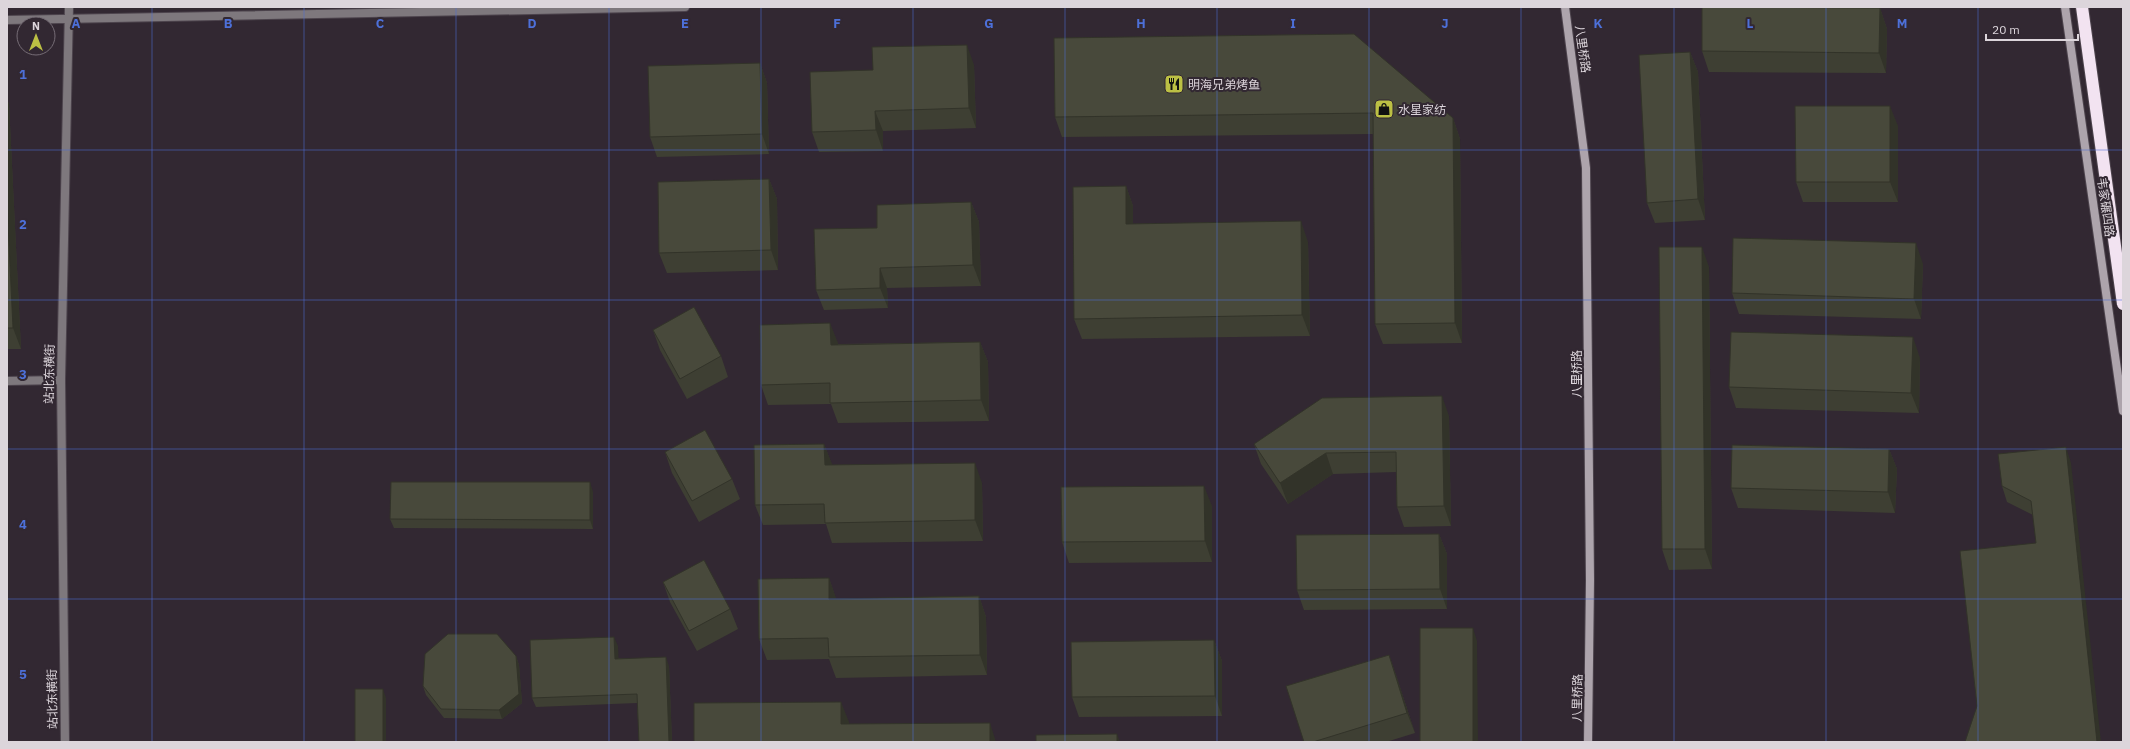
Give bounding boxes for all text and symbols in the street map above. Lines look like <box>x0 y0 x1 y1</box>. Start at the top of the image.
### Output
text: A <box>72 15 81 32</box>
text: B <box>224 15 233 32</box>
text: C <box>376 15 385 32</box>
text: D <box>527 15 537 32</box>
text: E <box>681 15 689 32</box>
text: F <box>833 15 841 32</box>
text: G <box>984 15 994 32</box>
text: H <box>1136 15 1146 32</box>
text: I <box>1290 15 1296 32</box>
text: J <box>1441 15 1449 32</box>
text: K <box>1593 15 1603 32</box>
text: L <box>1747 15 1754 32</box>
text: M <box>1897 15 1907 32</box>
north arrow <box>16 16 56 56</box>
scale bar <box>1986 16 2078 42</box>
text: N <box>32 19 40 33</box>
text: 20 m <box>1992 22 2020 37</box>
street label: 八里桥路 <box>1572 24 1594 74</box>
text: 1 <box>19 66 27 83</box>
restaurant icon: 明海兄弟烤鱼 <box>1163 73 1185 95</box>
place label: 明海兄弟烤鱼 <box>1188 77 1260 92</box>
shop icon: 水星家纺 <box>1373 98 1395 120</box>
place label: 水星家纺 <box>1398 102 1446 117</box>
street label: 韦家碾四路 <box>2094 176 2118 238</box>
text: 2 <box>19 216 27 233</box>
street label: 站北东横街 <box>41 344 57 404</box>
street label: 八里桥路 <box>1569 350 1584 398</box>
text: 3 <box>19 366 27 383</box>
text: 4 <box>19 516 27 533</box>
text: 5 <box>19 666 27 683</box>
street label: 站北东横街 <box>44 669 60 729</box>
street label: 八里桥路 <box>1569 674 1585 722</box>

